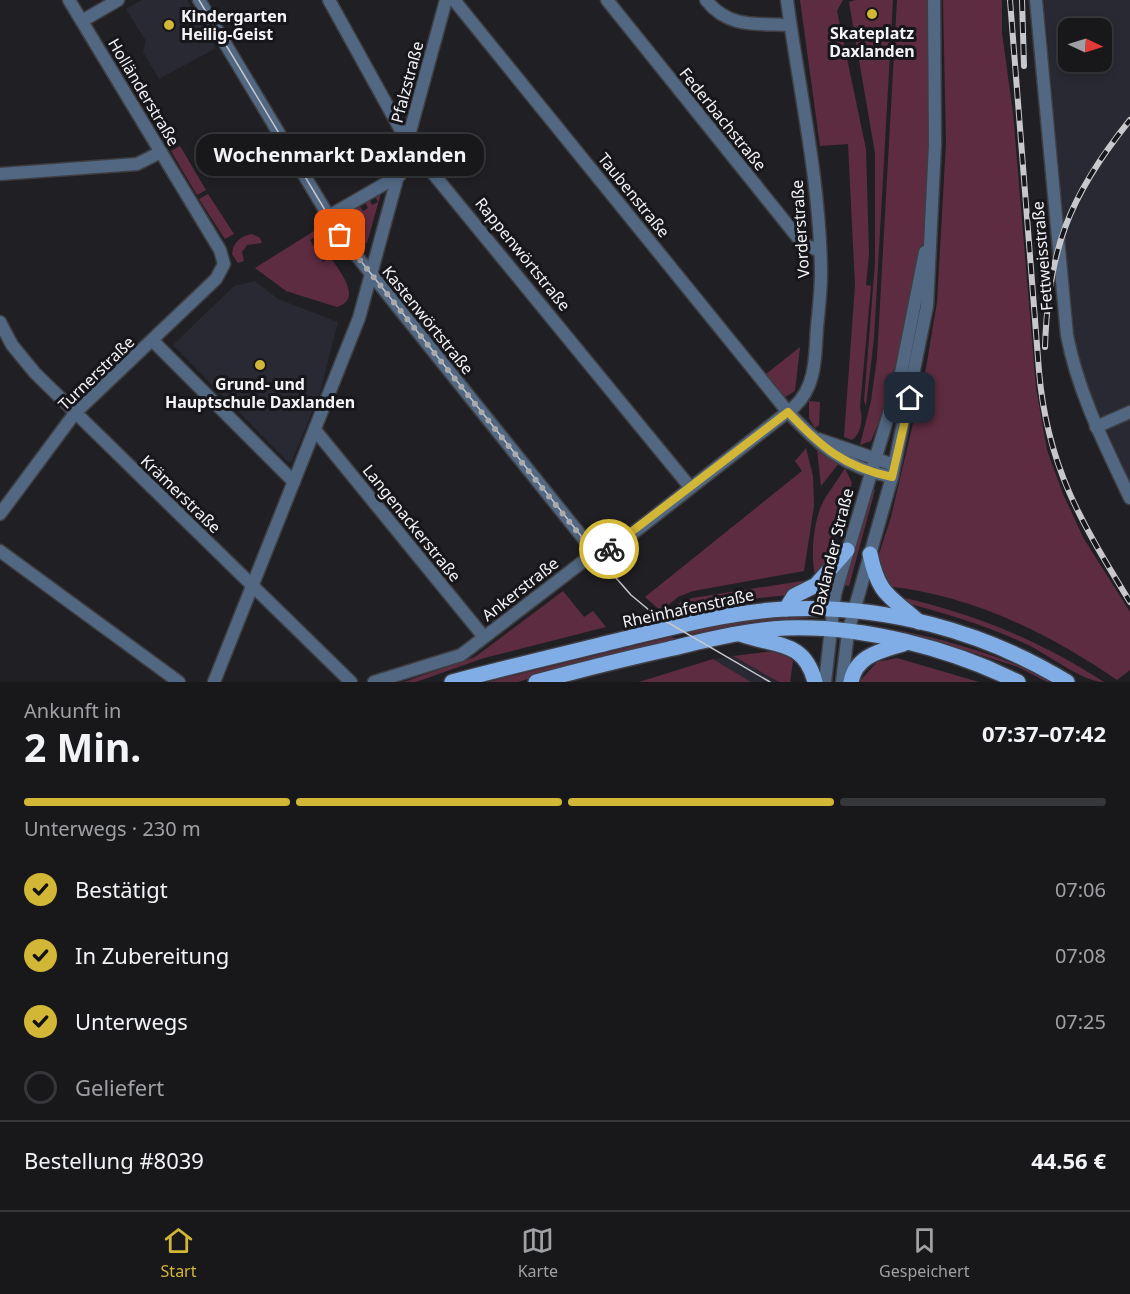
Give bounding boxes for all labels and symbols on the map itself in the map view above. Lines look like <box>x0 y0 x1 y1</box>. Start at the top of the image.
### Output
place label: Kindergarten Heilig-Geist <box>181 5 287 45</box>
marker: Skateplatz Daxlanden <box>865 7 879 21</box>
marker: Kindergarten Heilig-Geist <box>162 18 176 32</box>
north arrow <box>1058 18 1112 72</box>
place label: Skateplatz Daxlanden <box>829 22 915 62</box>
street label: Holländerstraße <box>103 34 185 150</box>
street label: Pfalzstraße <box>386 39 428 125</box>
street label: Federbachstraße <box>674 63 772 175</box>
callout: Wochenmarkt Daxlanden <box>196 133 484 175</box>
street label: Taubenstraße <box>593 148 675 242</box>
street label: Vorderstraße <box>786 179 814 279</box>
street label: Rappenwörtstraße <box>470 193 576 315</box>
street label: Fettweisstraße <box>1026 200 1058 312</box>
pin <box>314 209 365 260</box>
street label: Kastenwörtstraße <box>377 261 479 379</box>
street label: Turnerstraße <box>53 331 139 415</box>
marker: Grund- und Hauptschule Daxlanden <box>253 358 267 372</box>
pin <box>884 372 935 423</box>
place label: Grund- und Hauptschule Daxlanden <box>165 373 355 413</box>
street label: Krämerstraße <box>136 450 226 538</box>
street label: Langenackerstraße <box>358 460 466 586</box>
street label: Daxlander Straße <box>806 486 858 618</box>
courier <box>579 519 639 579</box>
street label: Ankerstraße <box>477 552 563 626</box>
street label: Rheinhafenstraße <box>620 583 756 633</box>

